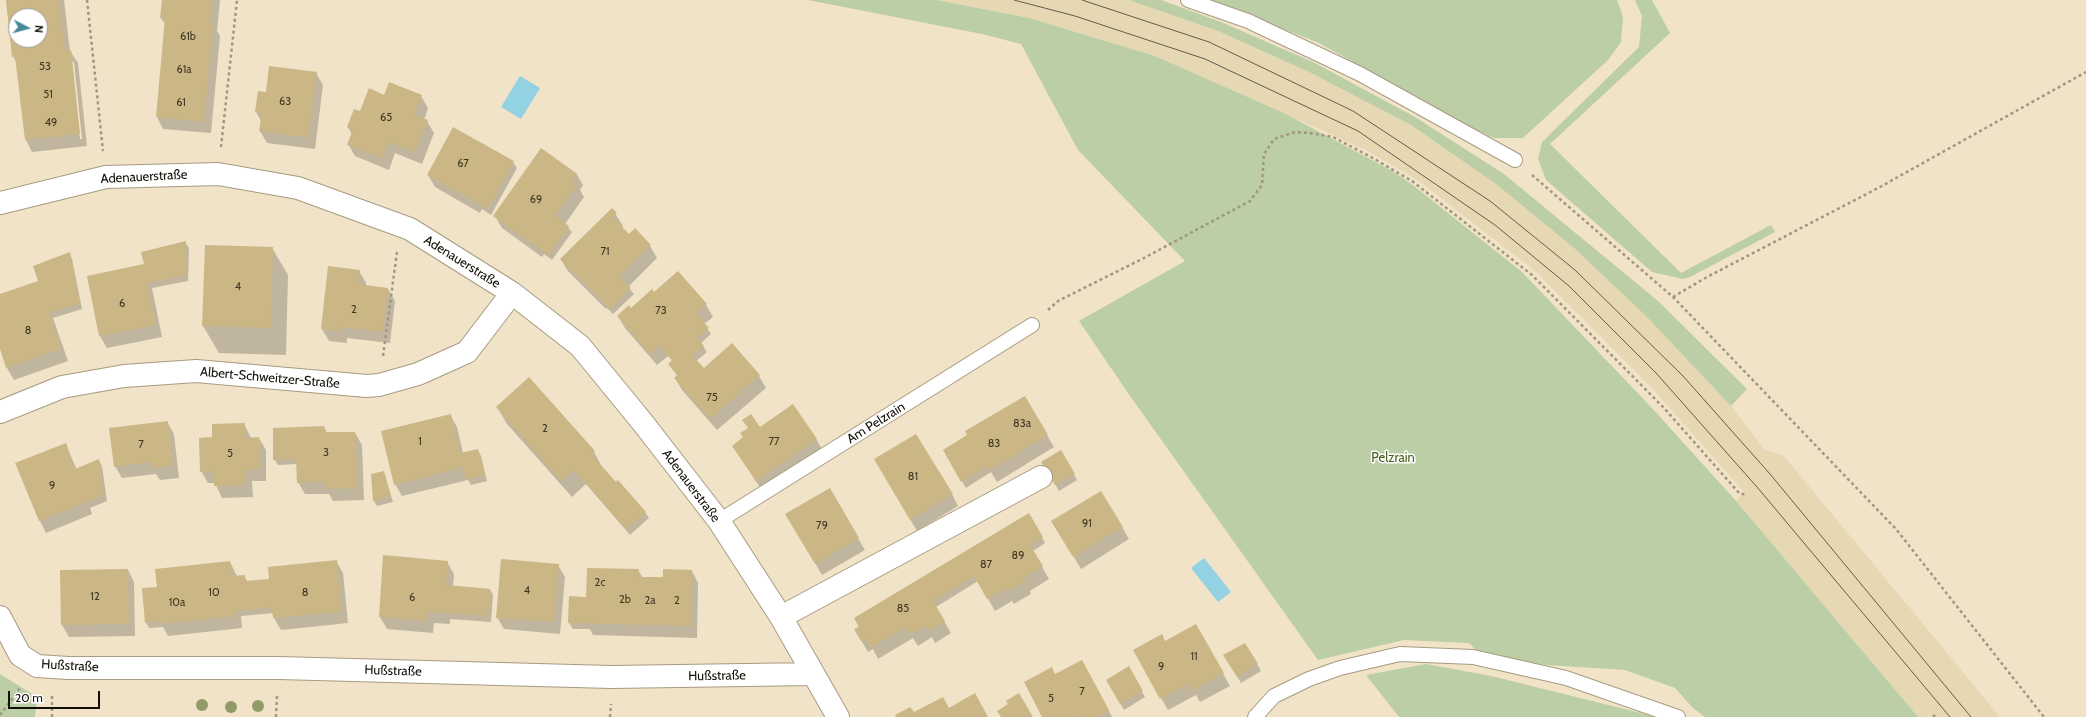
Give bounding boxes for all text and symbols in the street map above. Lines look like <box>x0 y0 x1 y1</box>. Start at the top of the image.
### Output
north arrow <box>8 8 48 48</box>
text: N <box>32 25 46 34</box>
house number: 61b <box>180 30 196 44</box>
house number: 53 <box>39 60 51 74</box>
house number: 61a <box>176 63 192 77</box>
house number: 51 <box>43 88 53 102</box>
house number: 63 <box>279 95 291 109</box>
house number: 61 <box>176 96 186 110</box>
house number: 65 <box>380 111 392 125</box>
house number: 49 <box>45 116 57 130</box>
house number: 67 <box>457 157 469 171</box>
street label: Adenauerstraße <box>100 167 188 187</box>
house number: 69 <box>530 193 542 207</box>
street label: Adenauerstraße <box>421 232 503 292</box>
house number: 71 <box>600 245 610 259</box>
house number: 4 <box>235 280 241 294</box>
house number: 6 <box>119 297 125 311</box>
house number: 2 <box>351 303 357 317</box>
house number: 73 <box>655 304 667 318</box>
house number: 8 <box>25 324 31 338</box>
street label: Albert-Schweitzer-Straße <box>199 364 341 392</box>
house number: 75 <box>706 391 718 405</box>
street label: Am Pelzrain <box>844 399 908 447</box>
house number: 83a <box>1013 417 1031 431</box>
house number: 2 <box>542 422 548 436</box>
house number: 1 <box>418 435 422 449</box>
house number: 77 <box>768 435 780 449</box>
house number: 83 <box>988 437 1000 451</box>
house number: 7 <box>138 438 144 452</box>
house number: 3 <box>323 446 329 460</box>
house number: 5 <box>227 447 233 461</box>
street label: Adenauerstraße <box>659 447 723 525</box>
park label: Pelzrain <box>1371 450 1415 466</box>
house number: 81 <box>908 470 918 484</box>
house number: 9 <box>49 479 55 493</box>
house number: 91 <box>1082 517 1092 531</box>
house number: 79 <box>816 519 828 533</box>
house number: 89 <box>1012 549 1024 563</box>
house number: 87 <box>980 558 992 572</box>
house number: 2c <box>595 576 605 590</box>
house number: 4 <box>524 584 530 598</box>
house number: 10 <box>208 586 220 600</box>
house number: 8 <box>302 586 308 600</box>
house number: 12 <box>90 590 100 604</box>
house number: 6 <box>409 591 415 605</box>
house number: 2b <box>619 593 631 607</box>
house number: 2a <box>644 594 656 608</box>
house number: 2 <box>674 594 680 608</box>
house number: 10a <box>169 596 185 610</box>
house number: 85 <box>897 602 909 616</box>
house number: 11 <box>1190 650 1198 664</box>
street label: Hußstraße <box>41 657 99 675</box>
house number: 9 <box>1158 660 1164 674</box>
street label: Hußstraße <box>364 662 422 680</box>
street label: Hußstraße <box>688 668 746 684</box>
scale bar <box>10 683 102 709</box>
house number: 7 <box>1079 685 1085 699</box>
text: 20 m <box>15 690 43 705</box>
house number: 5 <box>1048 692 1054 706</box>

